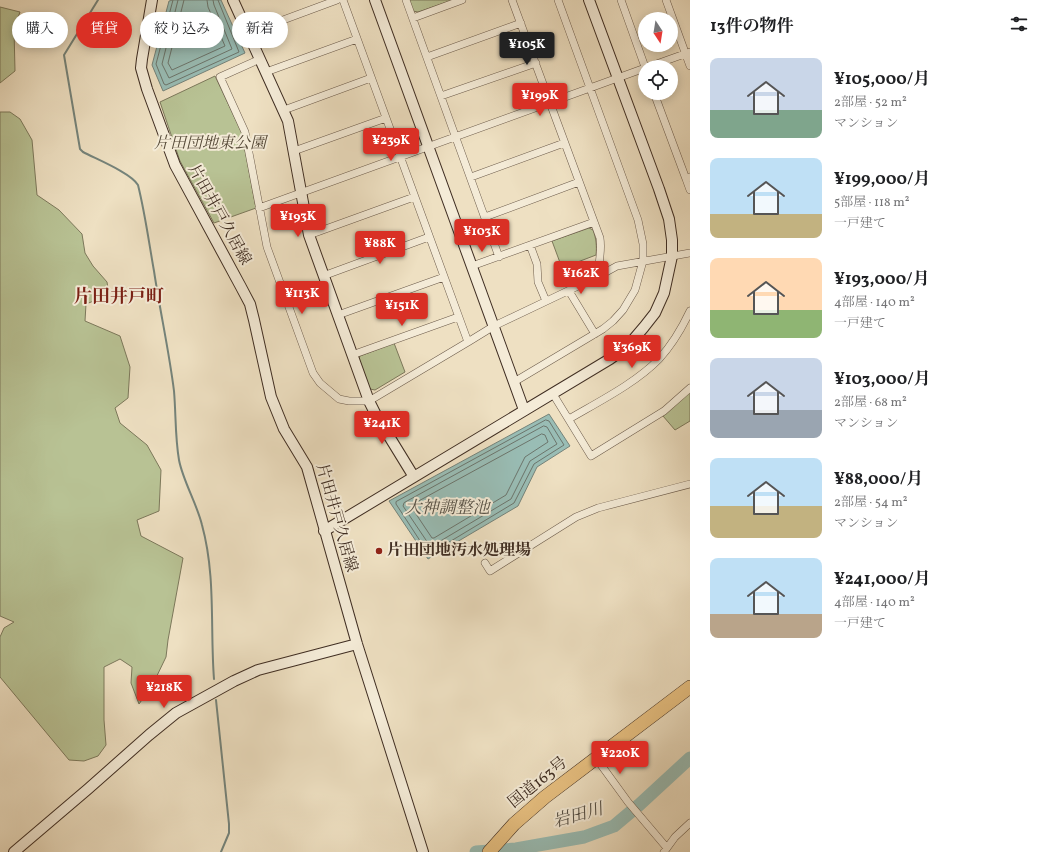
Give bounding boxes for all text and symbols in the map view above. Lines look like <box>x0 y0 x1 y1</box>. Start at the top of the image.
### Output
chip: 購入 <box>12 12 68 48</box>
chip: 賃貸 <box>76 12 132 48</box>
chip: 絞り込み <box>140 12 224 48</box>
chip: 新着 <box>232 12 288 48</box>
north arrow <box>638 12 678 52</box>
map controls <box>638 12 678 100</box>
icon: filters <box>1008 13 1030 35</box>
text: 13件の物件 <box>710 15 794 38</box>
pin: ¥105K <box>499 32 555 66</box>
text: ¥105K <box>508 36 546 54</box>
button: locate <box>638 60 678 100</box>
text: ¥105,000/月 <box>834 68 930 91</box>
icon: home <box>742 74 790 122</box>
pin: ¥199K <box>512 83 568 117</box>
text: ¥199K <box>521 87 559 105</box>
text: 2部屋 · 52 m² <box>834 94 907 112</box>
text: マンション <box>834 115 898 133</box>
pin: ¥239K <box>363 128 419 162</box>
text: ¥239K <box>372 132 410 150</box>
park label: 片田団地東公園 <box>154 133 269 155</box>
street label: 片田井戸久居線 <box>182 161 256 269</box>
text: ¥199,000/月 <box>834 168 931 191</box>
icon: home <box>742 174 790 222</box>
text: 5部屋 · 118 m² <box>834 194 910 212</box>
pin: ¥193K <box>270 204 326 238</box>
text: ¥193K <box>280 208 316 226</box>
text: 一戸建て <box>834 215 886 233</box>
pin: ¥103K <box>454 219 510 253</box>
text: ¥103K <box>463 223 501 241</box>
pin: ¥88K <box>356 231 404 265</box>
text: ¥88K <box>364 235 396 253</box>
pin: ¥162K <box>553 261 609 295</box>
text: ¥162K <box>563 265 599 283</box>
text: ¥193,000/月 <box>834 268 930 291</box>
icon: home <box>742 274 790 322</box>
pin: ¥113K <box>274 281 330 315</box>
district label: 片田井戸町 <box>74 285 164 310</box>
text: ¥113K <box>285 285 319 303</box>
pin: ¥151K <box>374 293 430 327</box>
text: 4部屋 · 140 m² <box>834 294 915 312</box>
text: ¥151K <box>385 297 419 315</box>
text: 一戸建て <box>834 315 886 333</box>
pin: ¥369K <box>604 335 660 369</box>
text: ¥369K <box>613 339 651 357</box>
text: ¥103,000/月 <box>834 368 931 391</box>
icon: home <box>742 374 790 422</box>
text: 2部屋 · 68 m² <box>834 394 907 412</box>
pin: ¥241K <box>354 411 410 445</box>
text: ¥241K <box>363 415 401 433</box>
text: マンション <box>834 415 898 433</box>
street label: 片田井戸久居線 <box>310 461 362 575</box>
text: ¥88,000/月 <box>834 468 923 491</box>
icon: home <box>742 474 790 522</box>
text: 2部屋 · 54 m² <box>834 494 908 512</box>
water label: 大神調整池 <box>405 497 491 520</box>
text: マンション <box>834 515 898 533</box>
place label: 片田団地汚水処理場 <box>387 540 531 562</box>
marker: 片田団地汚水処理場 <box>374 546 384 556</box>
text: ¥241,000/月 <box>834 568 931 591</box>
icon: home <box>742 574 790 622</box>
text: 4部屋 · 140 m² <box>834 594 915 612</box>
text: 一戸建て <box>834 615 886 633</box>
pin: ¥218K <box>136 675 192 709</box>
text: ¥218K <box>146 679 182 697</box>
pin: ¥220K <box>592 741 648 775</box>
text: ¥220K <box>600 745 640 763</box>
street label: 国道163号 <box>504 752 572 814</box>
water label: 岩田川 <box>550 797 608 834</box>

